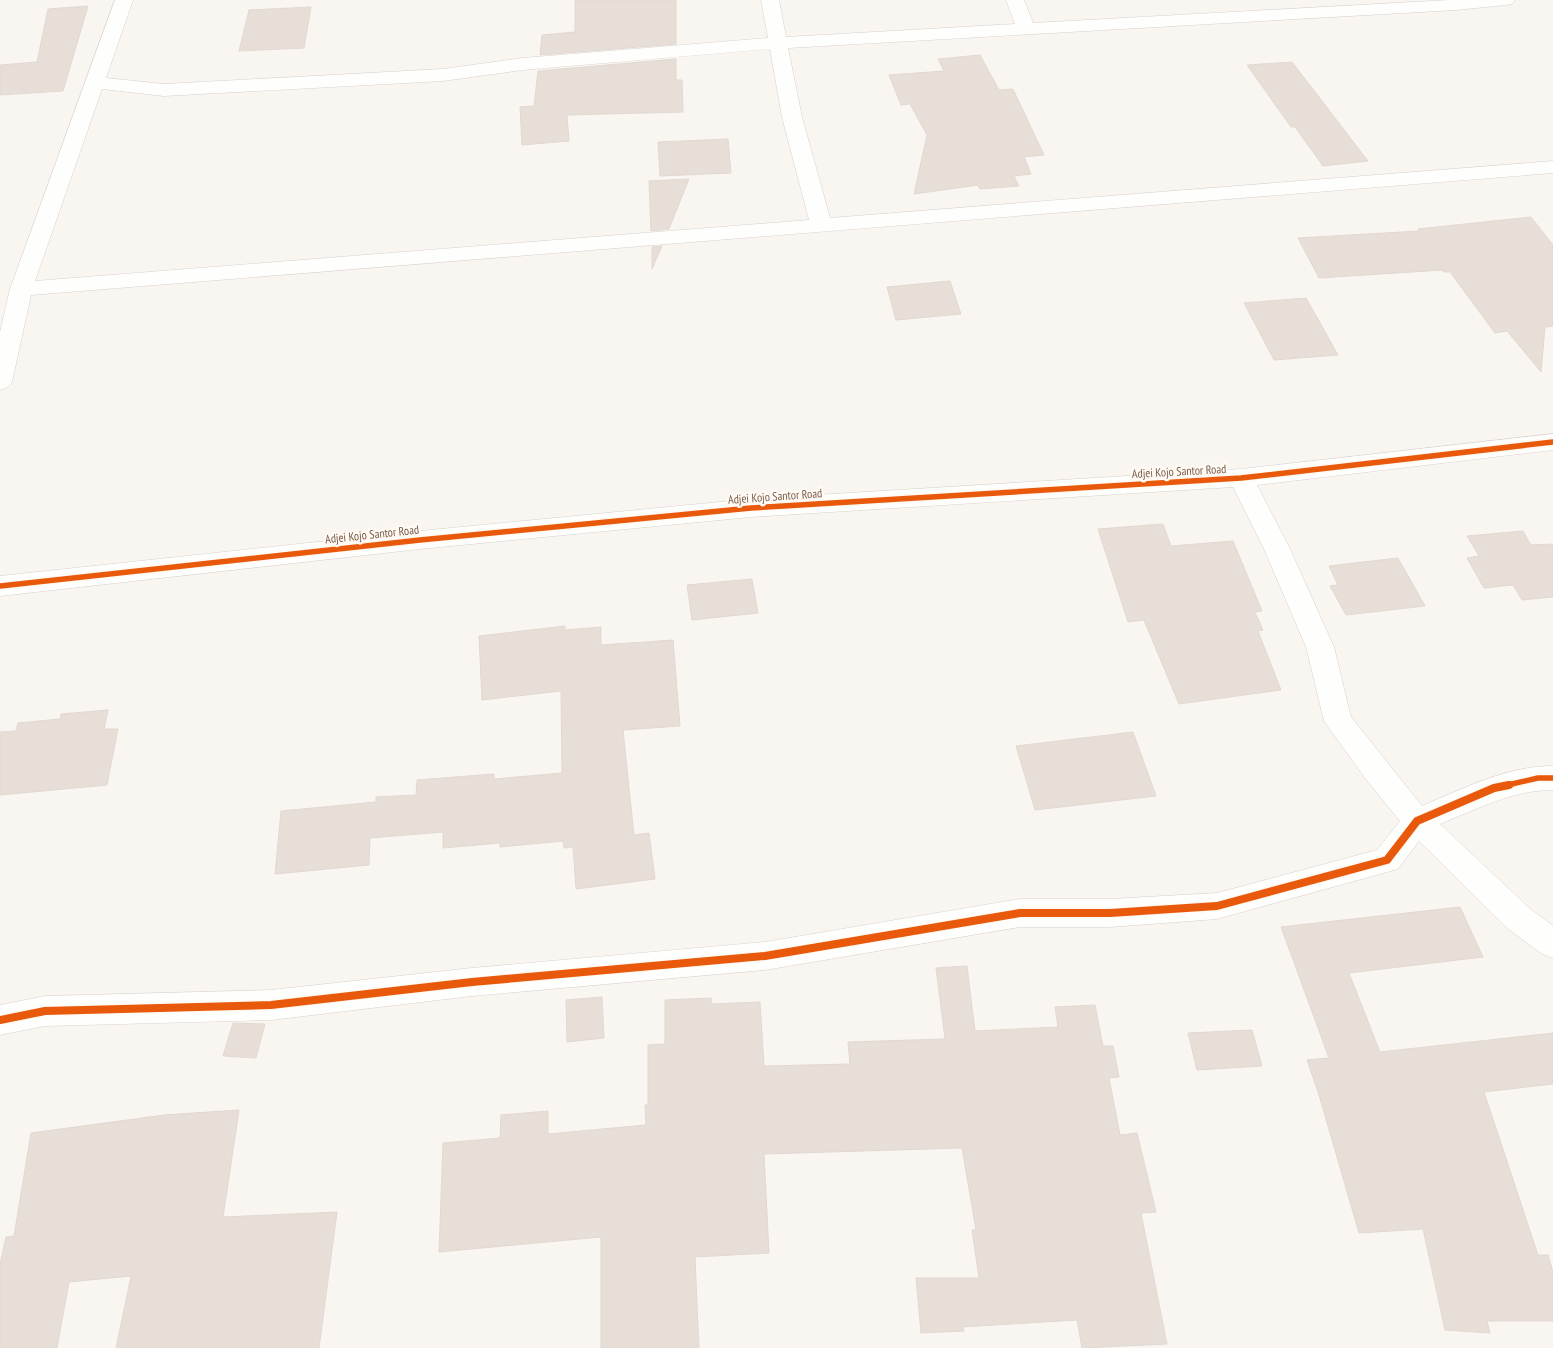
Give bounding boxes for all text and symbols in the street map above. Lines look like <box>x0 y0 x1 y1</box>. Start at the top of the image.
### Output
street label: Adjei Kojo Santor Road <box>1131 461 1227 481</box>
street label: Adjei Kojo Santor Road <box>727 485 823 507</box>
street label: Adjei Kojo Santor Road <box>324 522 420 546</box>

